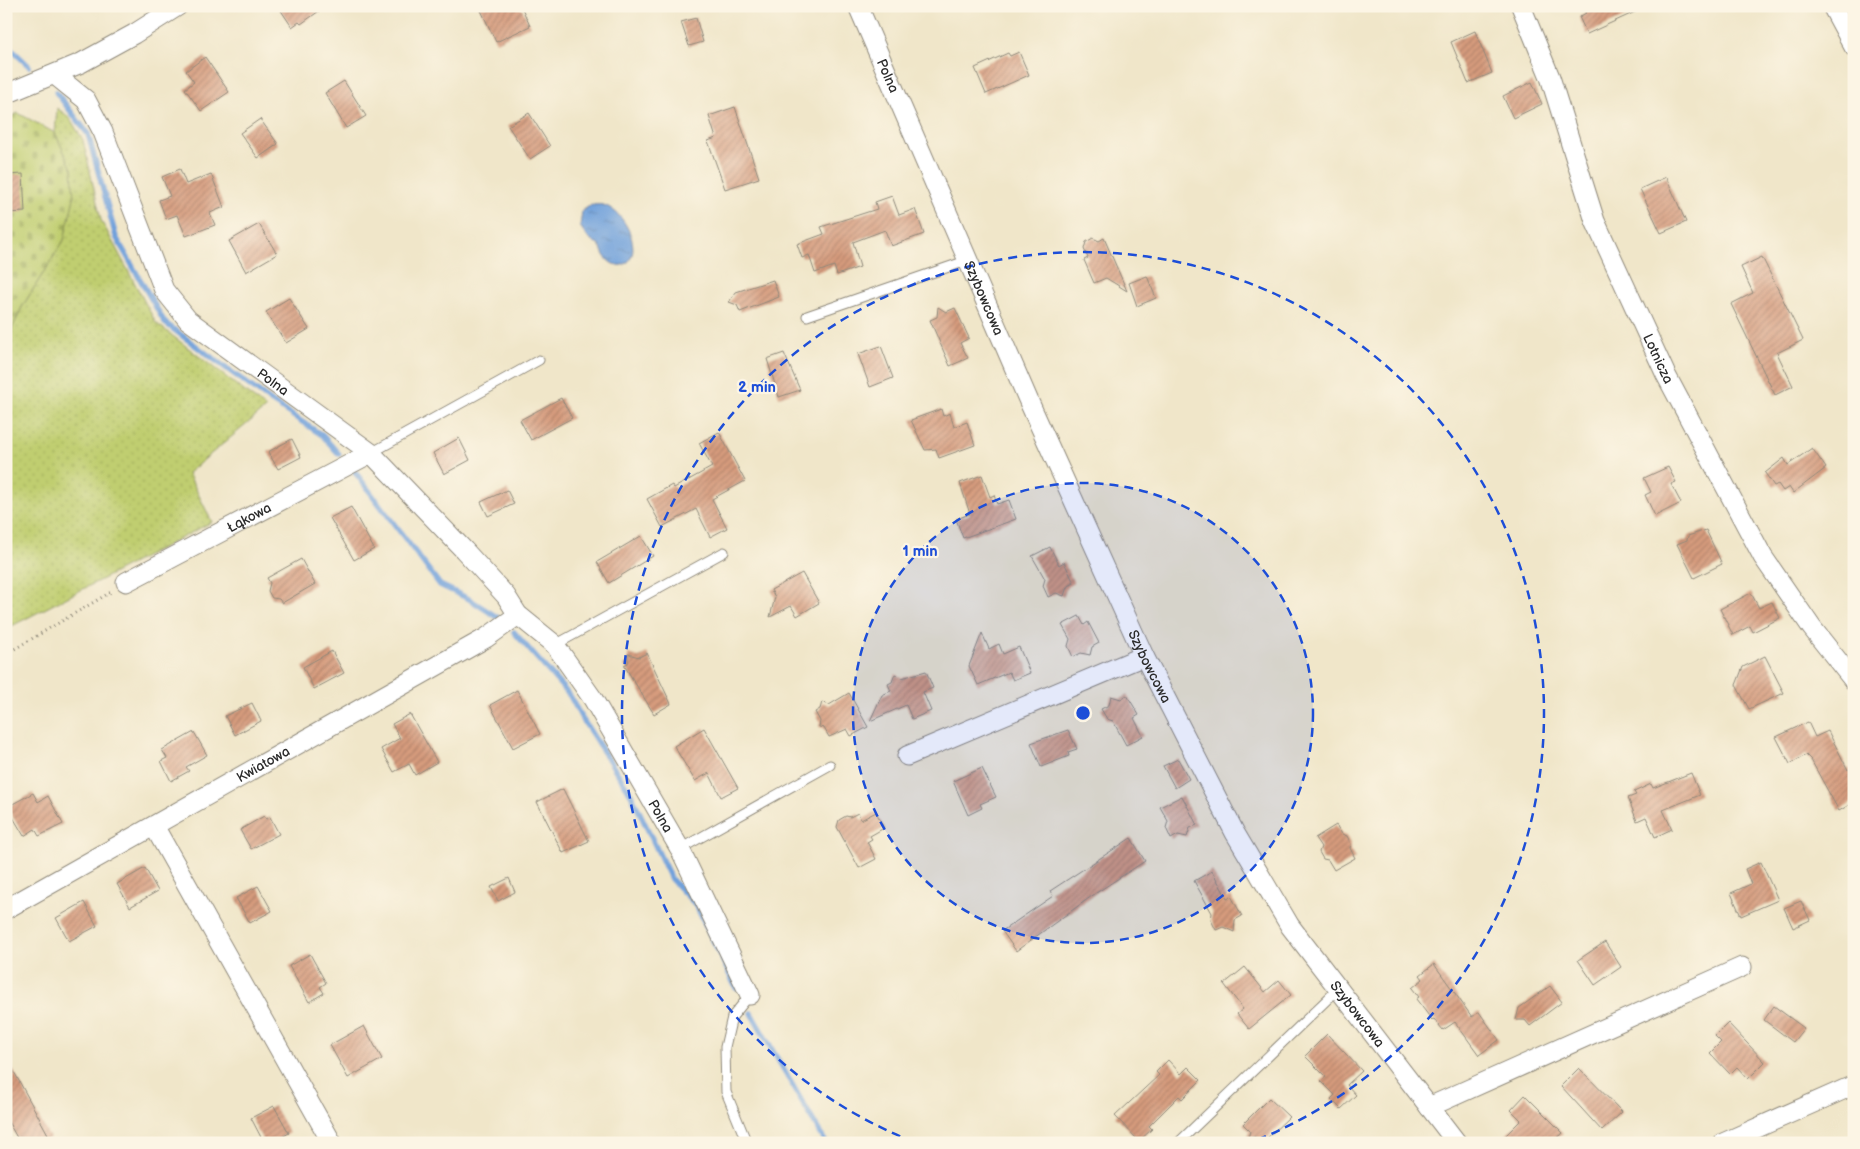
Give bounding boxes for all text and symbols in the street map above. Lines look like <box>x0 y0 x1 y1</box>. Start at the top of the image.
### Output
street label: Polna <box>873 56 903 95</box>
street label: Szybowcowa <box>961 258 1008 338</box>
street label: Lotnicza <box>1640 331 1677 386</box>
street label: Polna <box>254 365 292 399</box>
text: 2 min <box>738 378 776 397</box>
street label: Łąkowa <box>224 499 274 536</box>
text: 1 min <box>902 542 938 561</box>
street label: Szybowcowa <box>1125 627 1175 706</box>
centre of rings <box>1074 704 1092 722</box>
street label: Kwiatowa <box>233 742 293 786</box>
street label: Polna <box>645 796 677 835</box>
street label: Szybowcowa <box>1327 977 1388 1050</box>

